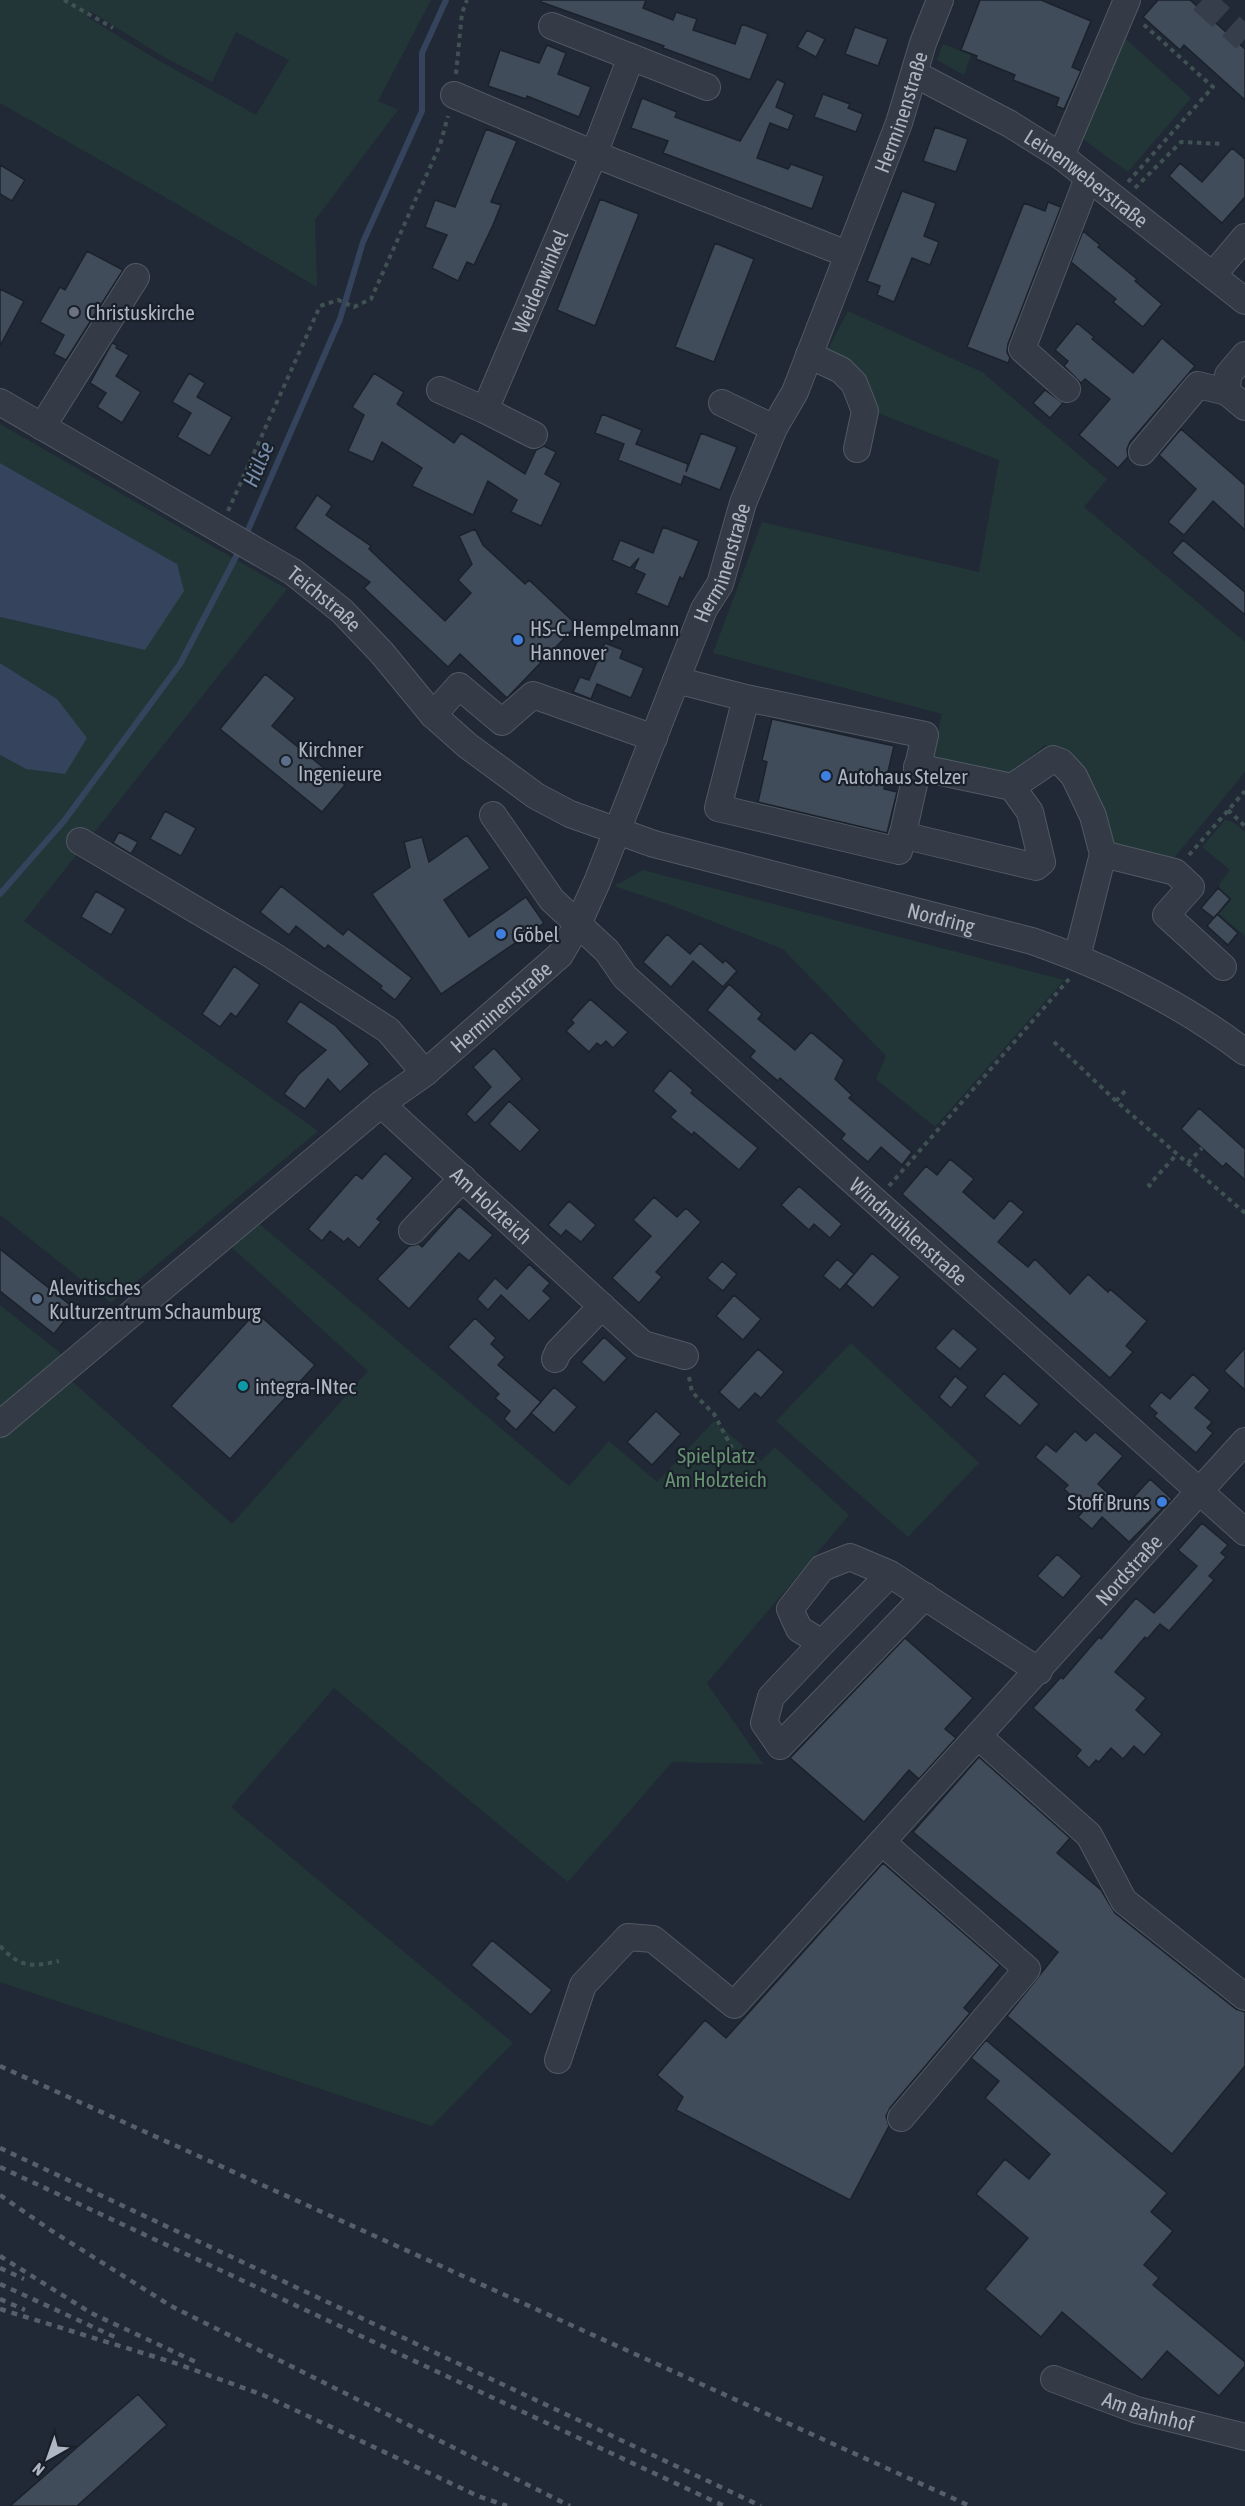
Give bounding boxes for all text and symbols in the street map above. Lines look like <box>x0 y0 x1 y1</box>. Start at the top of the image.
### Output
street label: Herminenstraße <box>869 48 932 176</box>
street label: Leinenweberstraße <box>1020 124 1153 232</box>
street label: Weidenwinkel <box>507 226 573 337</box>
place label: Christuskirche <box>86 300 195 324</box>
marker: Christuskirche <box>67 305 81 319</box>
water label: Hülse <box>237 437 279 491</box>
street label: Herminenstraße <box>688 500 754 625</box>
street label: Teichstraße <box>283 561 367 636</box>
place label: HS-C. Hempelmann Hannover <box>530 616 680 664</box>
marker: HS-C. Hempelmann Hannover <box>511 633 525 647</box>
place label: Kirchner Ingenieure <box>298 737 382 785</box>
marker: Kirchner Ingenieure <box>279 754 293 768</box>
place label: Autohaus Stelzer <box>838 764 968 788</box>
marker: Autohaus Stelzer <box>819 769 833 783</box>
street label: Nordring <box>905 898 977 938</box>
place label: Göbel <box>513 922 559 946</box>
marker: Göbel <box>494 927 508 941</box>
street label: Herminenstraße <box>445 956 556 1057</box>
street label: Am Holzteich <box>446 1162 537 1249</box>
street label: Windmühlenstraße <box>845 1172 972 1290</box>
place label: Alevitisches Kulturzentrum Schaumburg <box>49 1275 261 1323</box>
marker: Alevitisches Kulturzentrum Schaumburg <box>30 1292 44 1306</box>
place label: integra-INtec <box>255 1374 356 1398</box>
marker: integra-INtec <box>236 1379 250 1393</box>
park label: Spielplatz Am Holzteich <box>665 1443 767 1491</box>
place label: Stoff Bruns <box>1067 1490 1150 1514</box>
marker: Stoff Bruns <box>1155 1495 1169 1509</box>
street label: Nordstraße <box>1090 1529 1167 1610</box>
street label: Am Bahnhof <box>1099 2386 1197 2436</box>
north arrow <box>18 2428 78 2488</box>
text: N <box>29 2460 48 2479</box>

